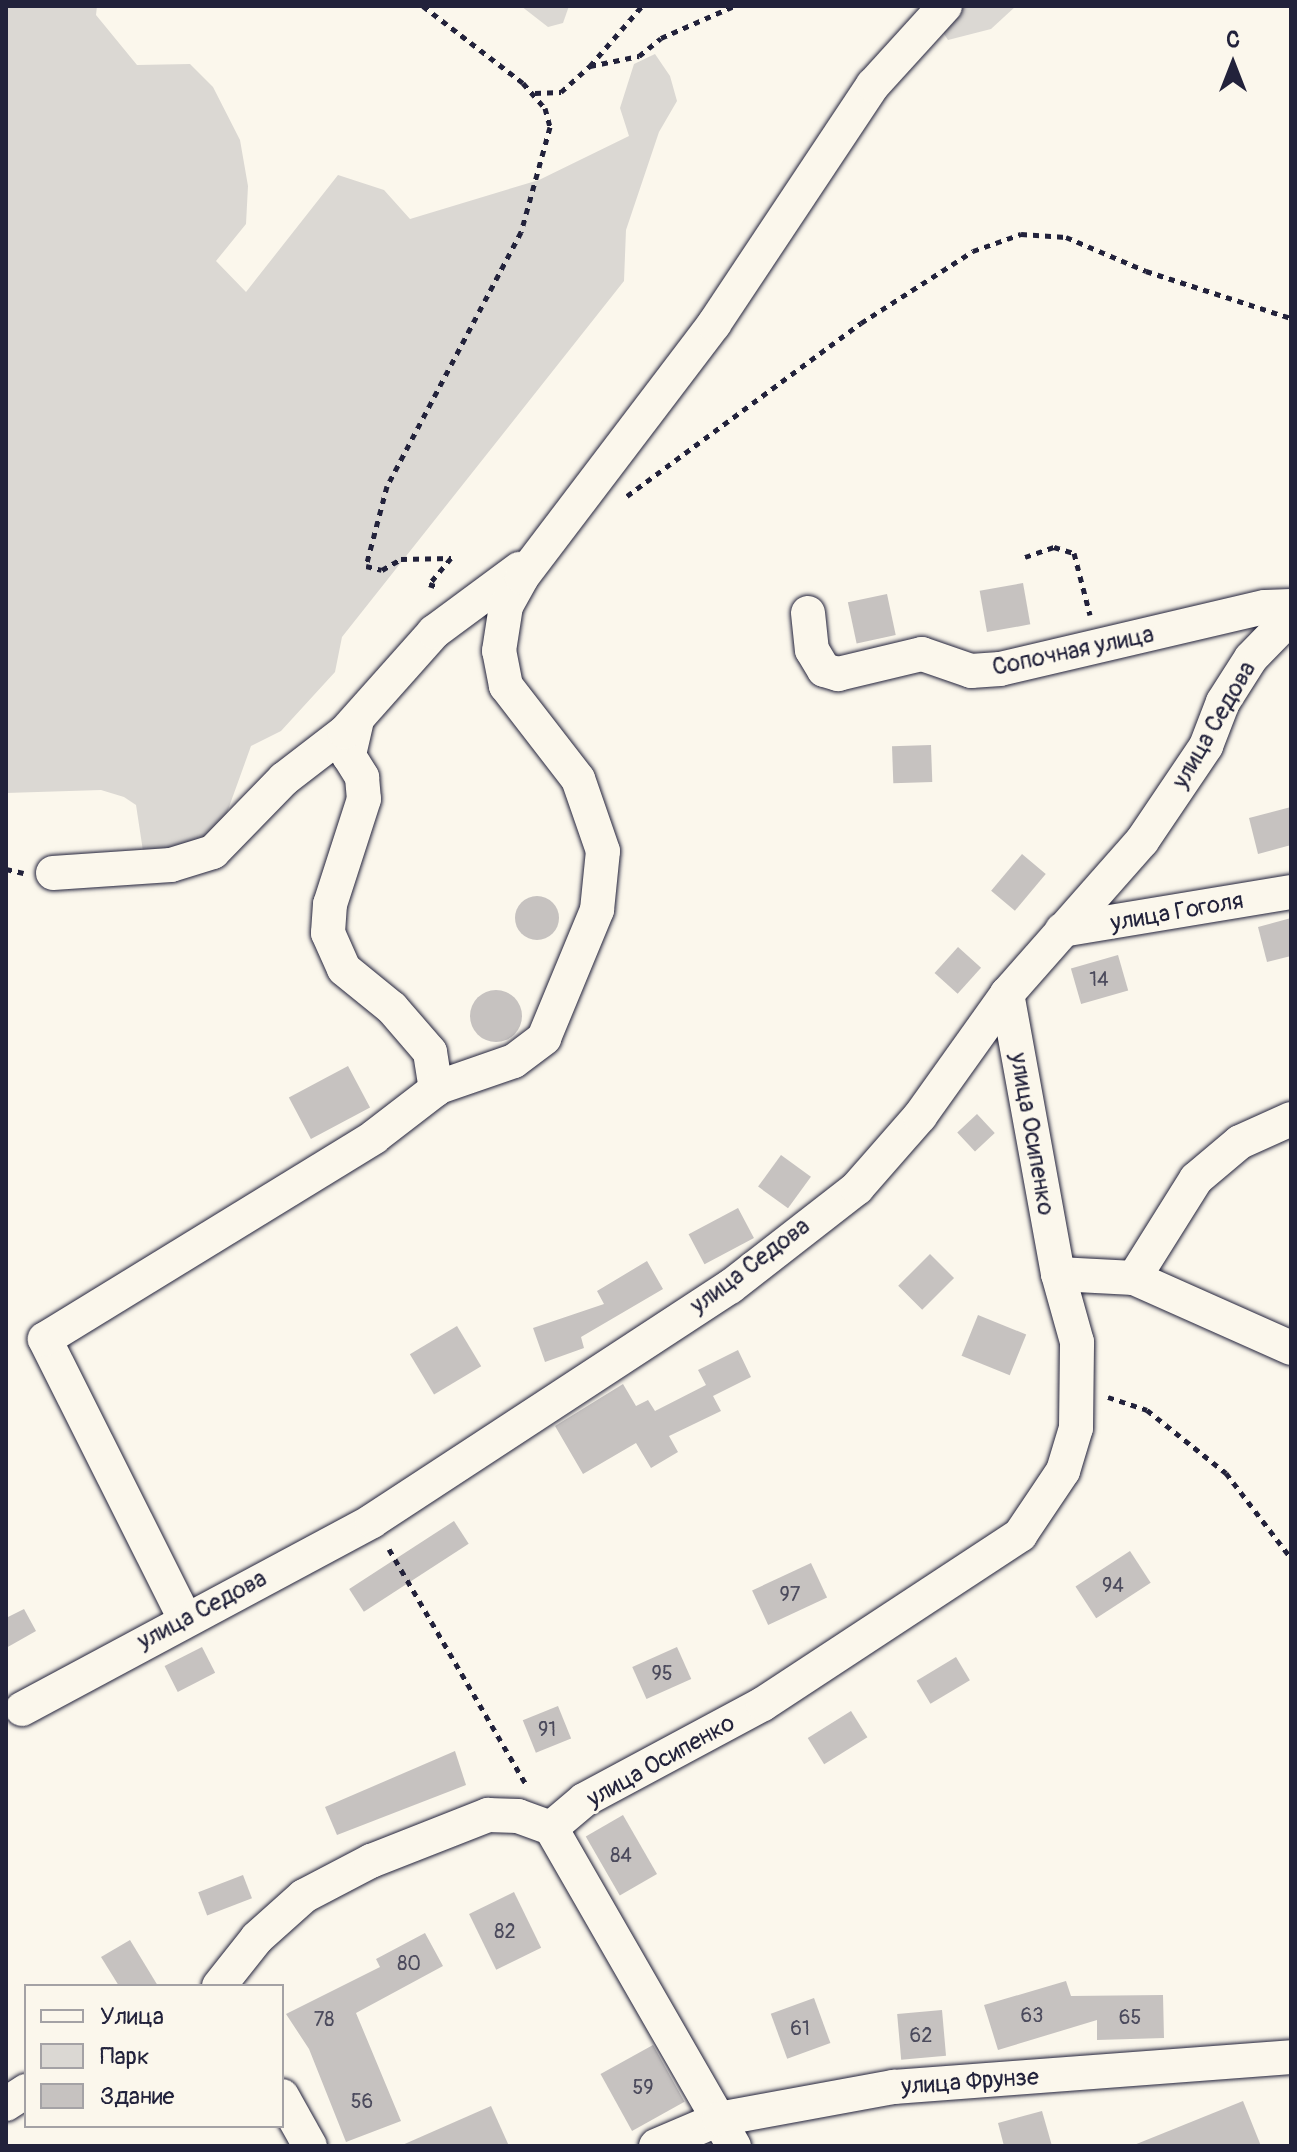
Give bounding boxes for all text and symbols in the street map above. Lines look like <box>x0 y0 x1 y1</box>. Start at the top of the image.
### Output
north arrow <box>1193 24 1273 104</box>
text: С <box>1226 26 1240 54</box>
street label: Сопочная улица <box>990 620 1156 682</box>
street label: улица Седова <box>1166 656 1262 794</box>
street label: улица Гоголя <box>1108 886 1246 938</box>
house number: 14 <box>1089 967 1109 991</box>
street label: улица Осипенко <box>1004 1051 1060 1217</box>
street label: улица Седова <box>685 1212 815 1320</box>
street label: улица Седова <box>133 1564 271 1656</box>
house number: 94 <box>1102 1573 1124 1597</box>
house number: 97 <box>780 1582 800 1606</box>
house number: 95 <box>651 1661 673 1685</box>
street label: улица Осипенко <box>582 1709 740 1813</box>
house number: 91 <box>538 1717 556 1741</box>
house number: 84 <box>610 1843 632 1867</box>
house number: 82 <box>494 1919 516 1943</box>
house number: 80 <box>397 1951 421 1975</box>
legend <box>24 1984 284 2128</box>
text: Улица <box>100 2002 164 2031</box>
house number: 63 <box>1021 2003 1043 2027</box>
house number: 65 <box>1119 2005 1141 2029</box>
house number: 78 <box>314 2007 334 2031</box>
house number: 61 <box>790 2016 810 2040</box>
house number: 62 <box>910 2023 932 2047</box>
text: Парк <box>100 2042 149 2071</box>
street label: улица Фрунзе <box>900 2063 1040 2101</box>
house number: 59 <box>632 2075 654 2099</box>
text: Здание <box>100 2082 174 2111</box>
house number: 56 <box>351 2089 373 2113</box>

